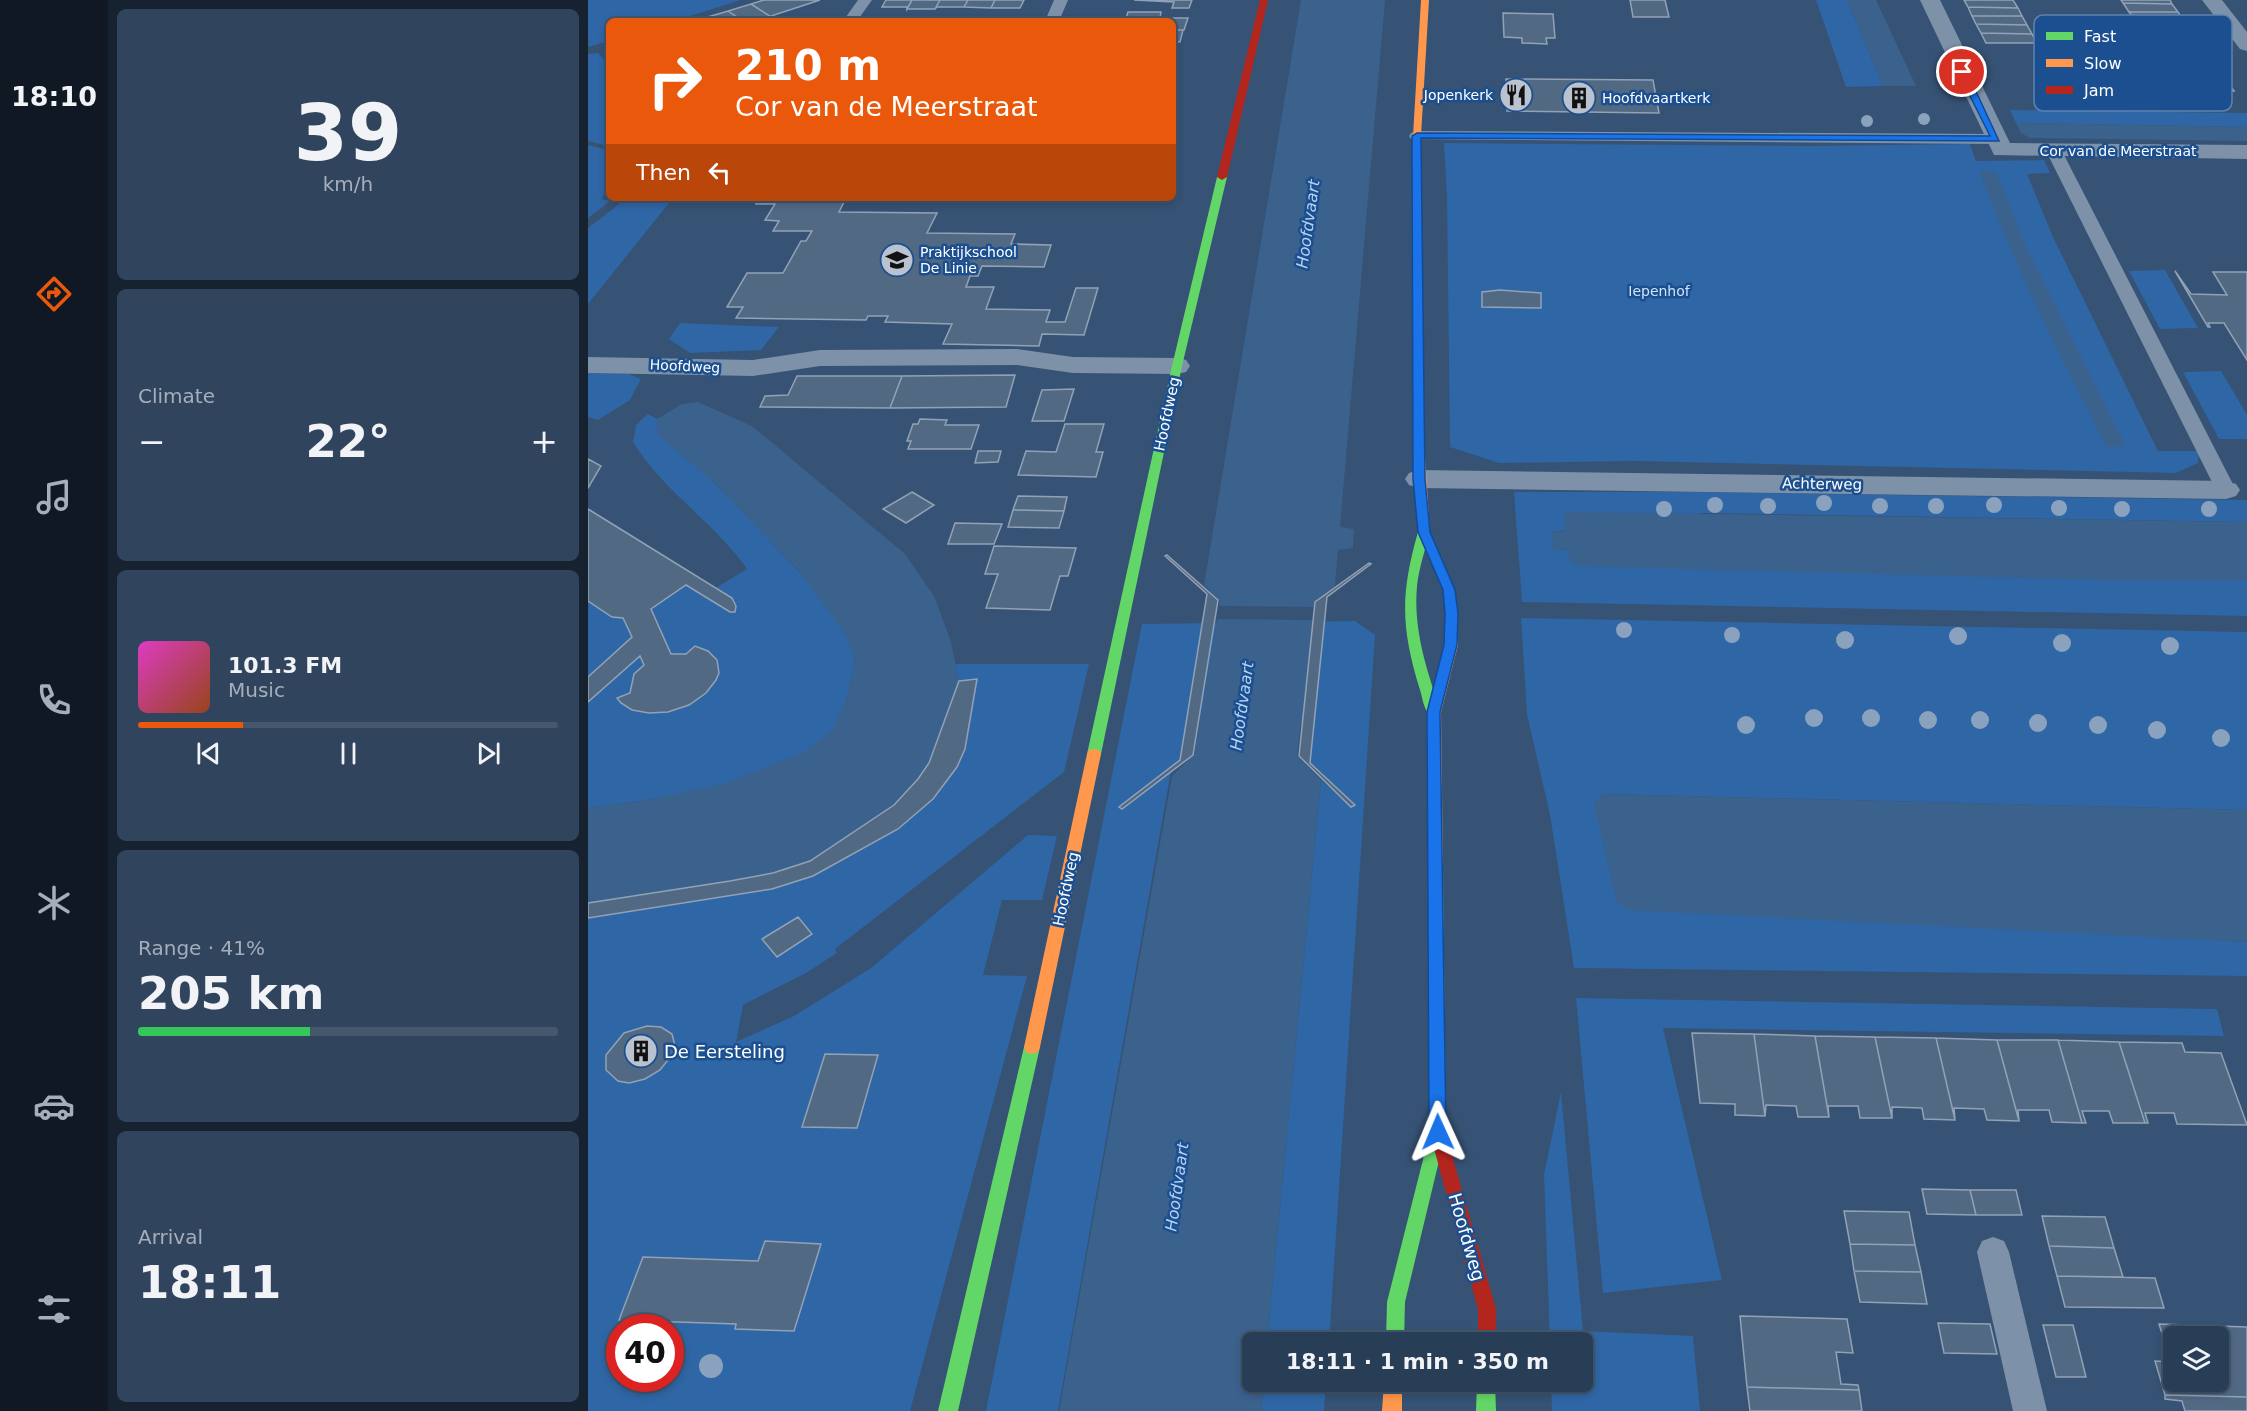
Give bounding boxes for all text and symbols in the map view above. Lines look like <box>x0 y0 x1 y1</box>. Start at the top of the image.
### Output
legend <box>2034 15 2232 111</box>
text: Fast <box>2084 27 2116 46</box>
text: 210 m <box>735 41 881 90</box>
icon: right <box>636 42 714 120</box>
pin <box>1936 46 1987 97</box>
text: Slow <box>2084 54 2121 73</box>
icon: arrive <box>1945 55 1978 88</box>
restaurant icon: Jopenkerk <box>1498 77 1534 113</box>
building icon: Hoofdvaartkerk <box>1561 80 1597 116</box>
text: 18:10 <box>11 81 97 112</box>
text: Jam <box>2083 81 2114 100</box>
place label: Jopenkerk <box>1423 87 1494 103</box>
text: 39 <box>294 88 402 178</box>
place label: Hoofdvaartkerk <box>1602 90 1711 106</box>
text: Cor van de Meerstraat <box>735 91 1038 122</box>
street label: Cor van de Meerstraat <box>2040 143 2197 159</box>
icon: left <box>703 156 736 189</box>
text: Then <box>636 160 691 185</box>
text: km/h <box>323 172 373 196</box>
water label: Hoofdvaart <box>1292 178 1324 270</box>
school or university icon: Praktijkschool De Linie <box>879 242 915 278</box>
place label: Praktijkschool De Linie <box>920 244 1017 276</box>
icon: directions <box>33 273 75 315</box>
park label: Iepenhof <box>1628 283 1691 299</box>
street label: Hoofdweg <box>649 356 721 376</box>
street label: Hoofdweg <box>1150 375 1184 453</box>
text: Climate <box>138 384 215 408</box>
text: 22° <box>305 415 391 468</box>
text: − <box>138 422 166 461</box>
text: + <box>530 422 558 461</box>
street label: Achterweg <box>1782 474 1862 494</box>
icon: music <box>33 476 75 518</box>
text: 101.3 FM <box>228 653 342 678</box>
water label: Hoofdvaart <box>1226 660 1258 752</box>
text: Music <box>228 678 285 702</box>
icon: phone <box>33 679 75 721</box>
icon: previous <box>192 737 225 770</box>
icon: pause <box>332 737 365 770</box>
icon: next <box>472 737 505 770</box>
street label: Hoofdweg <box>1049 850 1083 928</box>
icon: climate <box>33 882 75 924</box>
text: Range · 41% <box>138 936 265 960</box>
text: 205 km <box>138 967 324 1020</box>
building icon: De Eersteling <box>623 1033 659 1069</box>
place label: De Eersteling <box>664 1041 785 1062</box>
icon: car <box>33 1085 75 1127</box>
position arrow <box>1406 1100 1470 1164</box>
water label: Hoofdvaart <box>1161 1141 1193 1233</box>
street label: Hoofdweg <box>1444 1191 1490 1283</box>
text: Arrival <box>138 1225 203 1249</box>
text: 18:11 <box>138 1256 281 1309</box>
icon: filters <box>33 1288 75 1330</box>
speed limit sign: 40 <box>606 1314 684 1392</box>
map controls <box>2163 1326 2229 1392</box>
button: layers <box>2163 1326 2229 1392</box>
text: 18:11 · 1 min · 350 m <box>1286 1349 1549 1374</box>

